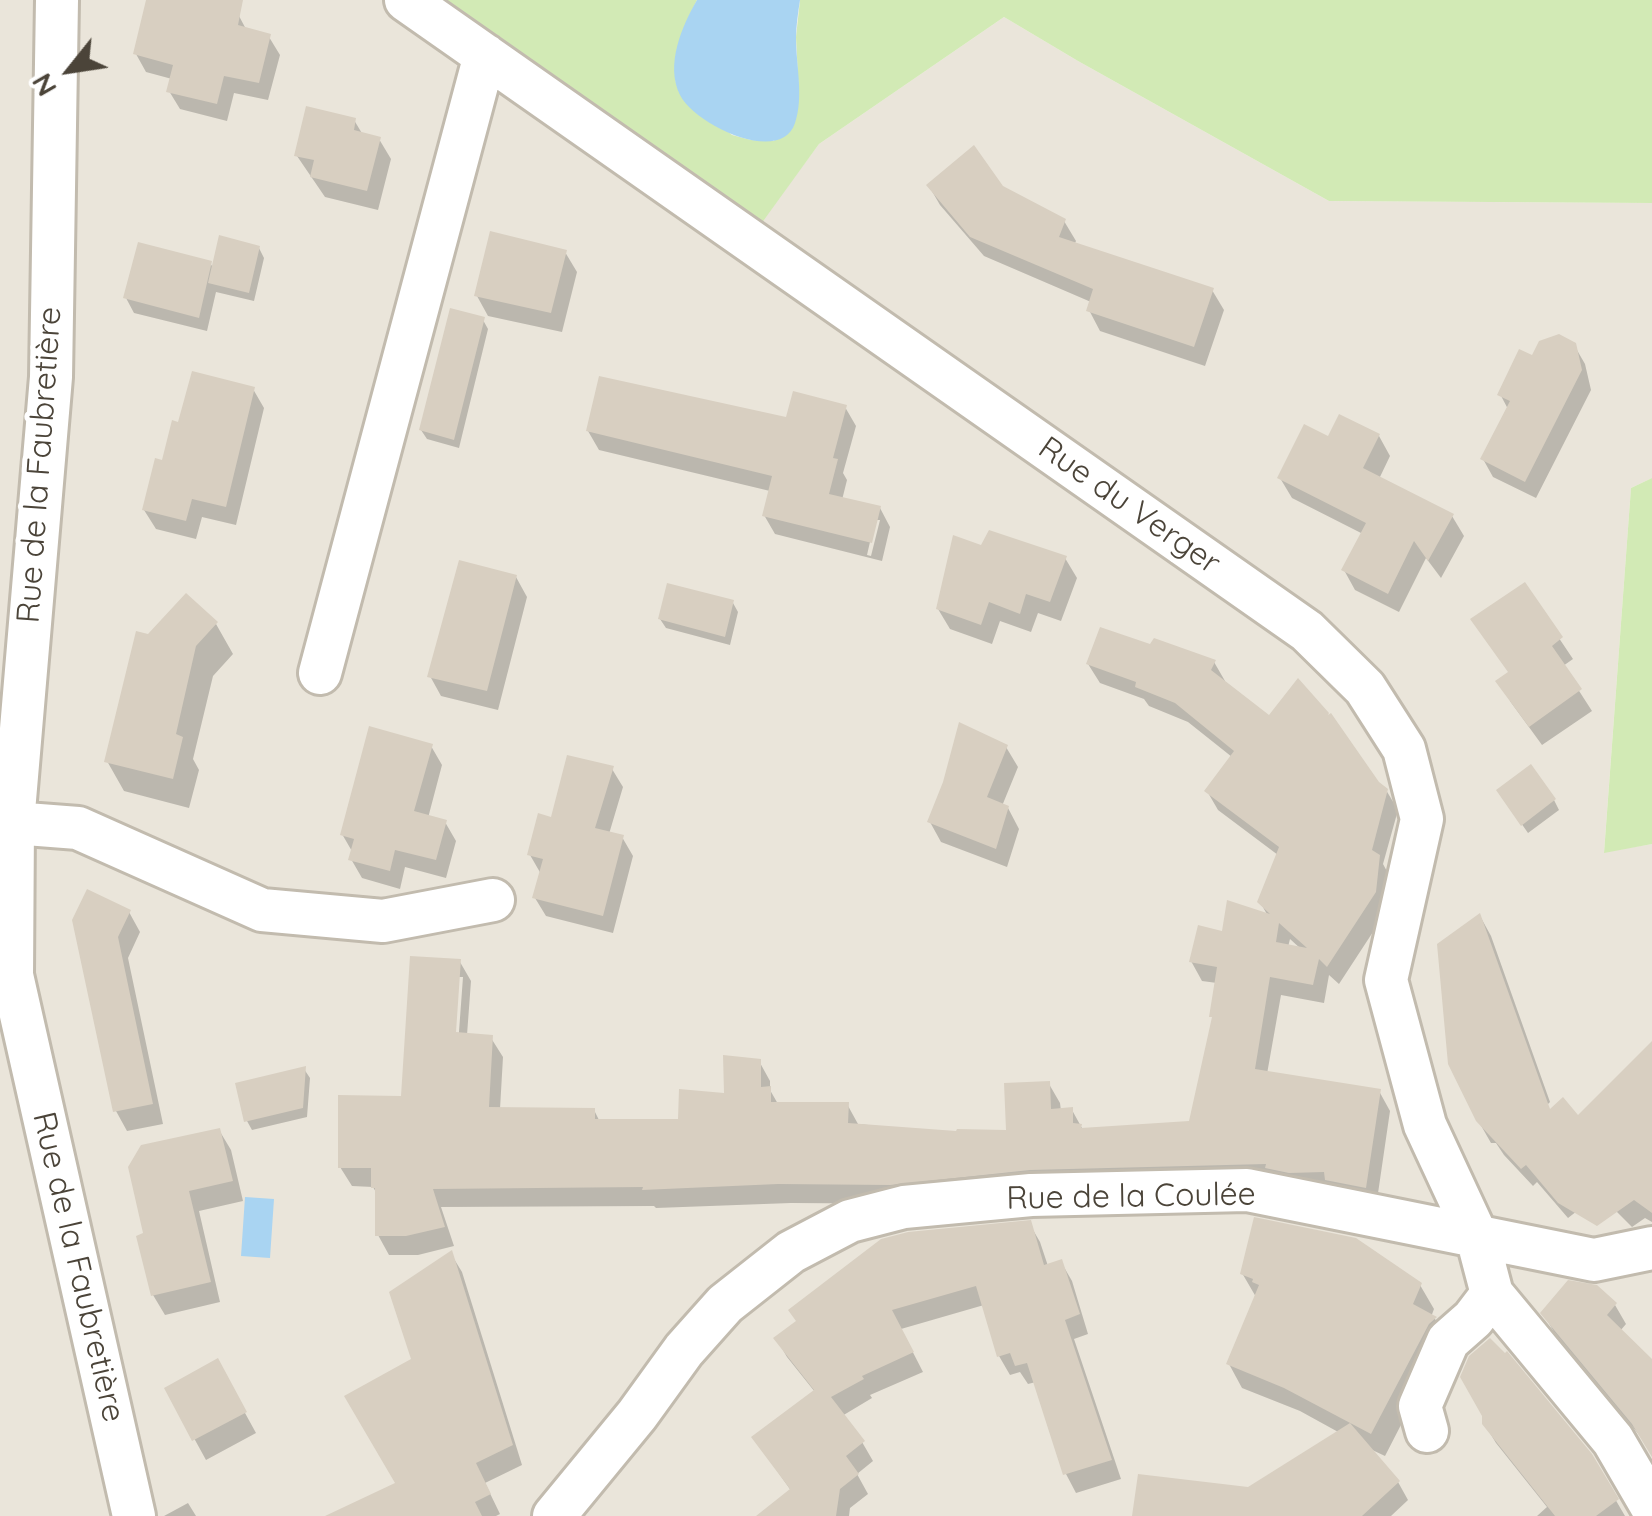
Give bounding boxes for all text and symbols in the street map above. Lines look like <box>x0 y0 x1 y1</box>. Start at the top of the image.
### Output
north arrow <box>20 20 120 120</box>
text: N <box>23 68 64 103</box>
street label: Rue de la Faubretière <box>10 305 70 625</box>
street label: Rue du Verger <box>1031 429 1227 583</box>
street label: Rue de la Faubretière <box>24 1108 132 1426</box>
street label: Rue de la Coulée <box>1006 1176 1256 1218</box>

